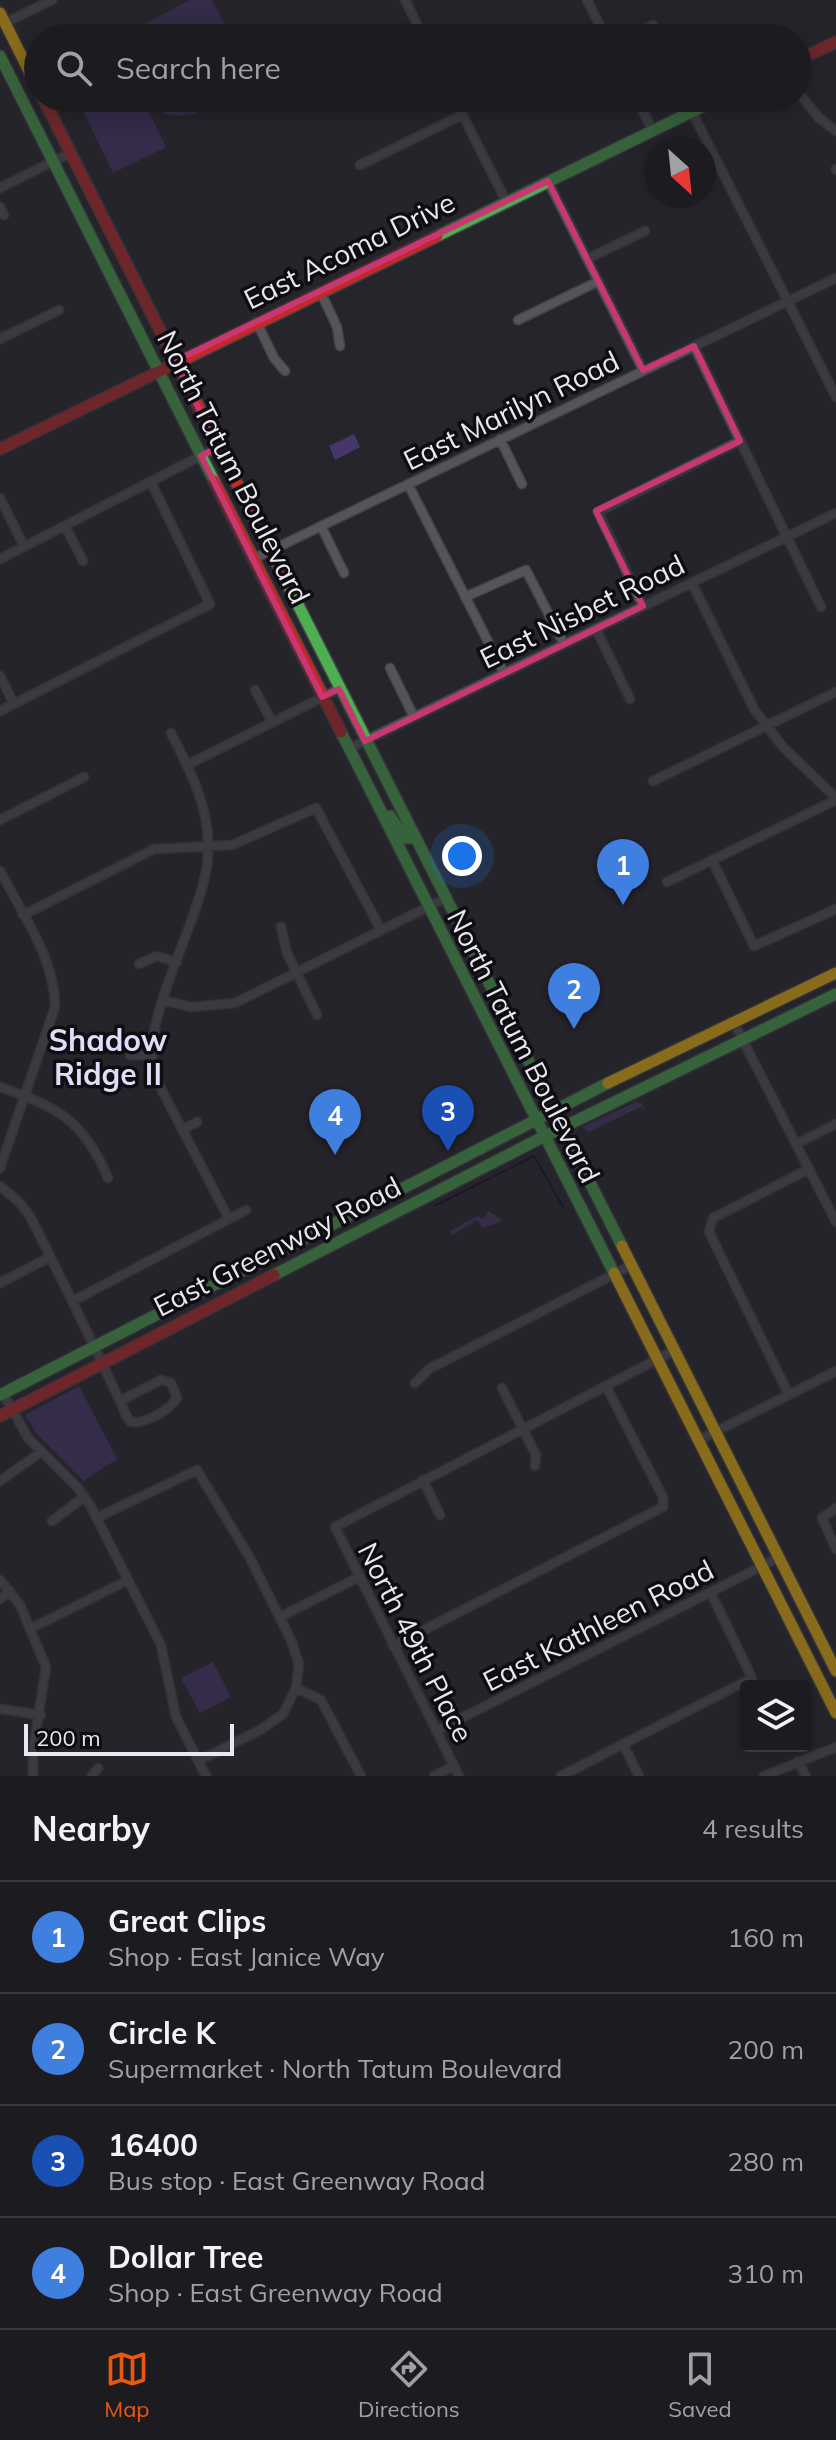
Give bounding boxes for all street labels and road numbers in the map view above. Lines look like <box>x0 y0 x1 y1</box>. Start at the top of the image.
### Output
street label: East Acoma Drive <box>238 184 460 316</box>
street label: North Tatum Boulevard <box>150 325 318 609</box>
street label: East Marilyn Road <box>398 343 624 477</box>
street label: East Nisbet Road <box>474 546 690 676</box>
street label: North Tatum Boulevard <box>440 904 608 1188</box>
street label: East Greenway Road <box>148 1169 406 1323</box>
street label: North 49th Place <box>351 1537 481 1747</box>
street label: East Kathleen Road <box>477 1552 719 1698</box>

